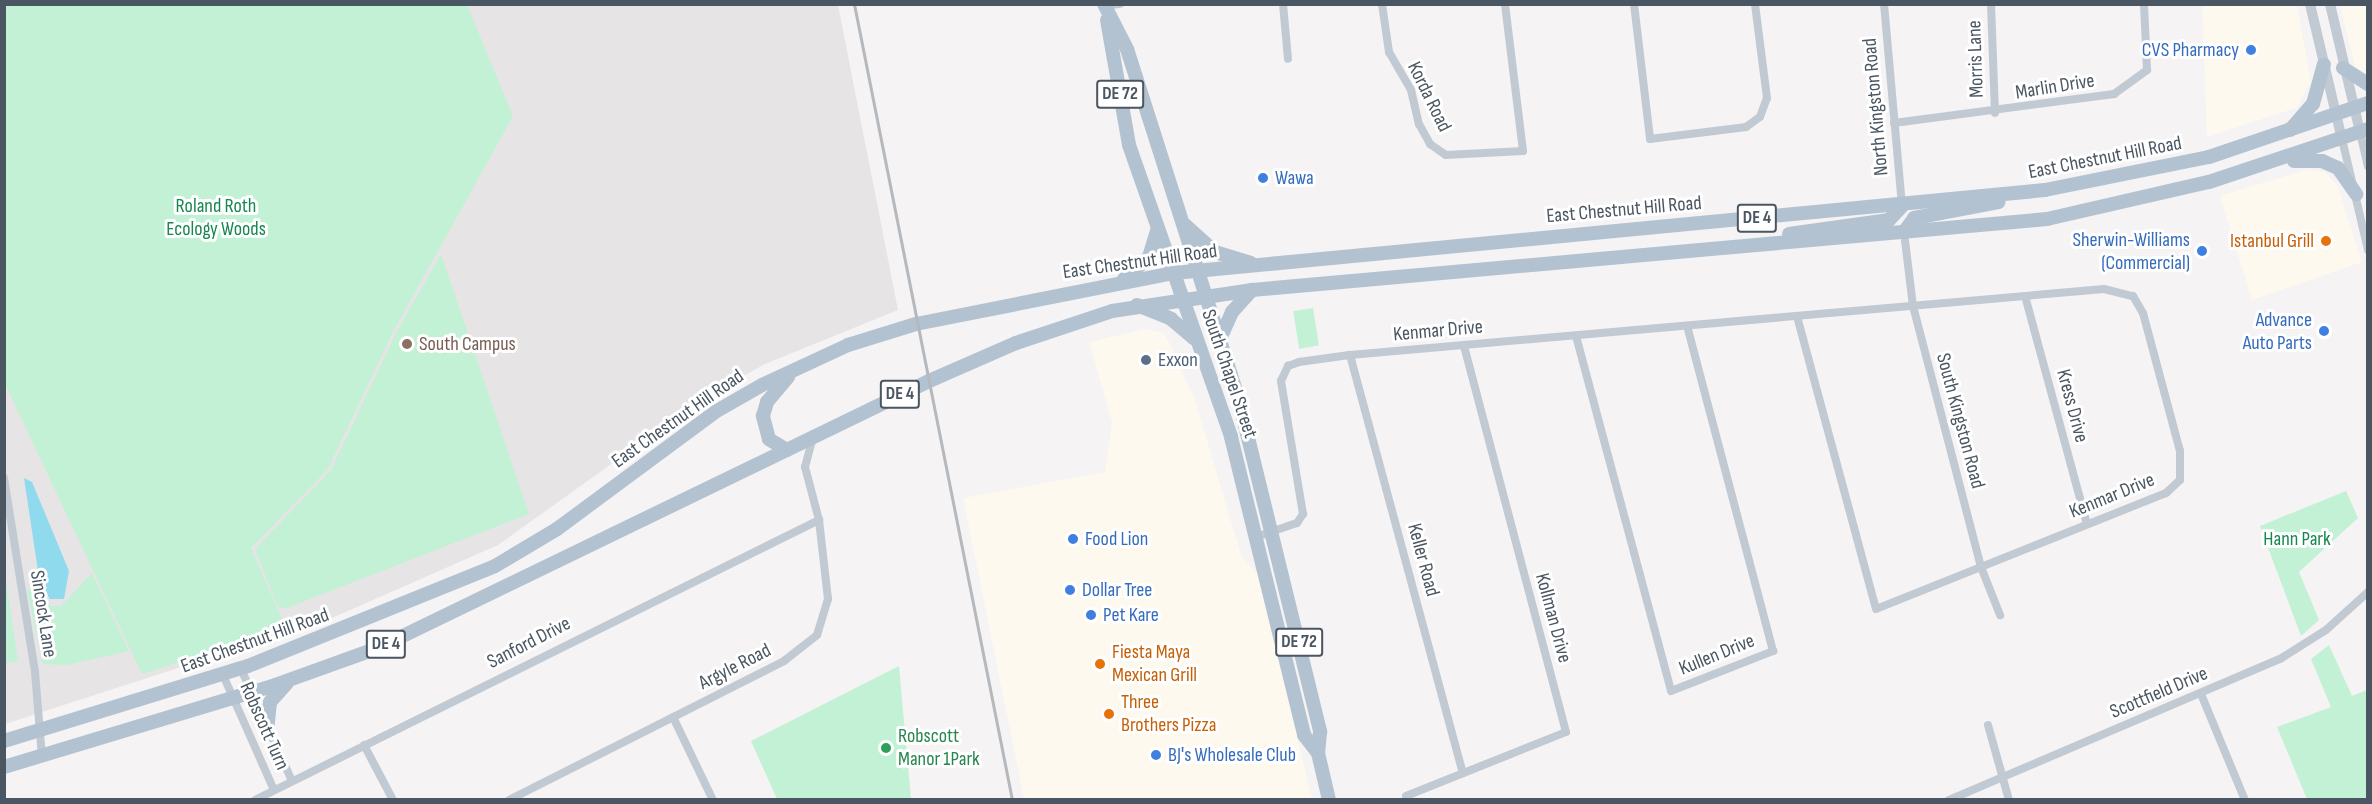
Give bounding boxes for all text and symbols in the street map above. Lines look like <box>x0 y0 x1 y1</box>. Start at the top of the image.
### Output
street label: Morris Lane <box>1963 20 1989 98</box>
street label: North Kingston Road <box>1858 37 1894 177</box>
place label: CVS Pharmacy <box>2142 38 2239 62</box>
marker: CVS Pharmacy <box>2244 43 2258 57</box>
street label: Korda Road <box>1402 58 1456 136</box>
street label: Marlin Drive <box>2014 69 2096 105</box>
road number: DE 72 <box>1096 79 1144 109</box>
street label: East Chestnut Hill Road <box>2026 131 2184 185</box>
place label: Wawa <box>1275 166 1314 190</box>
marker: Wawa <box>1256 171 1270 185</box>
street label: East Chestnut Hill Road <box>1545 191 1703 229</box>
park label: Roland Roth Ecology Woods <box>166 194 266 241</box>
road number: DE 4 <box>1736 203 1778 233</box>
place label: Sherwin-Williams (Commercial) <box>2072 228 2190 275</box>
place label: Istanbul Grill <box>2230 229 2314 253</box>
marker: Istanbul Grill <box>2319 234 2333 248</box>
street label: East Chestnut Hill Road <box>1061 239 1219 285</box>
marker: Sherwin-Williams (Commercial) <box>2195 244 2209 258</box>
street label: South Chapel Street <box>1196 307 1262 441</box>
place label: Advance Auto Parts <box>2243 308 2312 355</box>
street label: Kenmar Drive <box>1392 315 1484 347</box>
marker: Advance Auto Parts <box>2317 324 2331 338</box>
place label: South Campus <box>419 332 516 356</box>
marker: South Campus <box>400 337 414 351</box>
place label: Exxon <box>1158 348 1198 372</box>
street label: South Kingston Road <box>1930 351 1990 491</box>
marker: Exxon <box>1139 353 1153 367</box>
street label: East Chestnut Hill Road <box>607 365 749 473</box>
street label: Kress Drive <box>2051 367 2093 445</box>
road number: DE 4 <box>879 379 921 409</box>
street label: Kenmar Drive <box>2066 468 2158 524</box>
street label: Keller Road <box>1402 521 1444 599</box>
place label: Food Lion <box>1085 527 1148 551</box>
park label: Hann Park <box>2263 527 2331 551</box>
marker: Food Lion <box>1066 532 1080 546</box>
street label: Sincock Lane <box>24 569 62 659</box>
street label: Kollman Drive <box>1530 571 1576 665</box>
place label: Dollar Tree <box>1082 578 1152 602</box>
marker: Dollar Tree <box>1063 583 1077 597</box>
street label: East Chestnut Hill Road <box>178 603 332 679</box>
place label: Pet Kare <box>1103 603 1159 627</box>
marker: Pet Kare <box>1084 608 1098 622</box>
street label: Sanford Drive <box>483 612 575 674</box>
road number: DE 72 <box>1275 627 1323 657</box>
road number: DE 4 <box>365 629 407 659</box>
street label: Kullen Drive <box>1676 629 1758 681</box>
street label: Argyle Road <box>695 639 775 695</box>
place label: Fiesta Maya Mexican Grill <box>1112 640 1197 687</box>
marker: Fiesta Maya Mexican Grill <box>1093 657 1107 671</box>
street label: Scottfield Drive <box>2106 662 2212 724</box>
street label: Robscott Turn <box>234 678 294 774</box>
place label: Three Brothers Pizza <box>1121 690 1216 737</box>
marker: Three Brothers Pizza <box>1102 707 1116 721</box>
place label: Robscott Manor 1Park <box>898 724 980 771</box>
marker: Robscott Manor 1Park <box>879 741 893 755</box>
place label: BJ's Wholesale Club <box>1168 743 1296 767</box>
marker: BJ's Wholesale Club <box>1149 748 1163 762</box>

